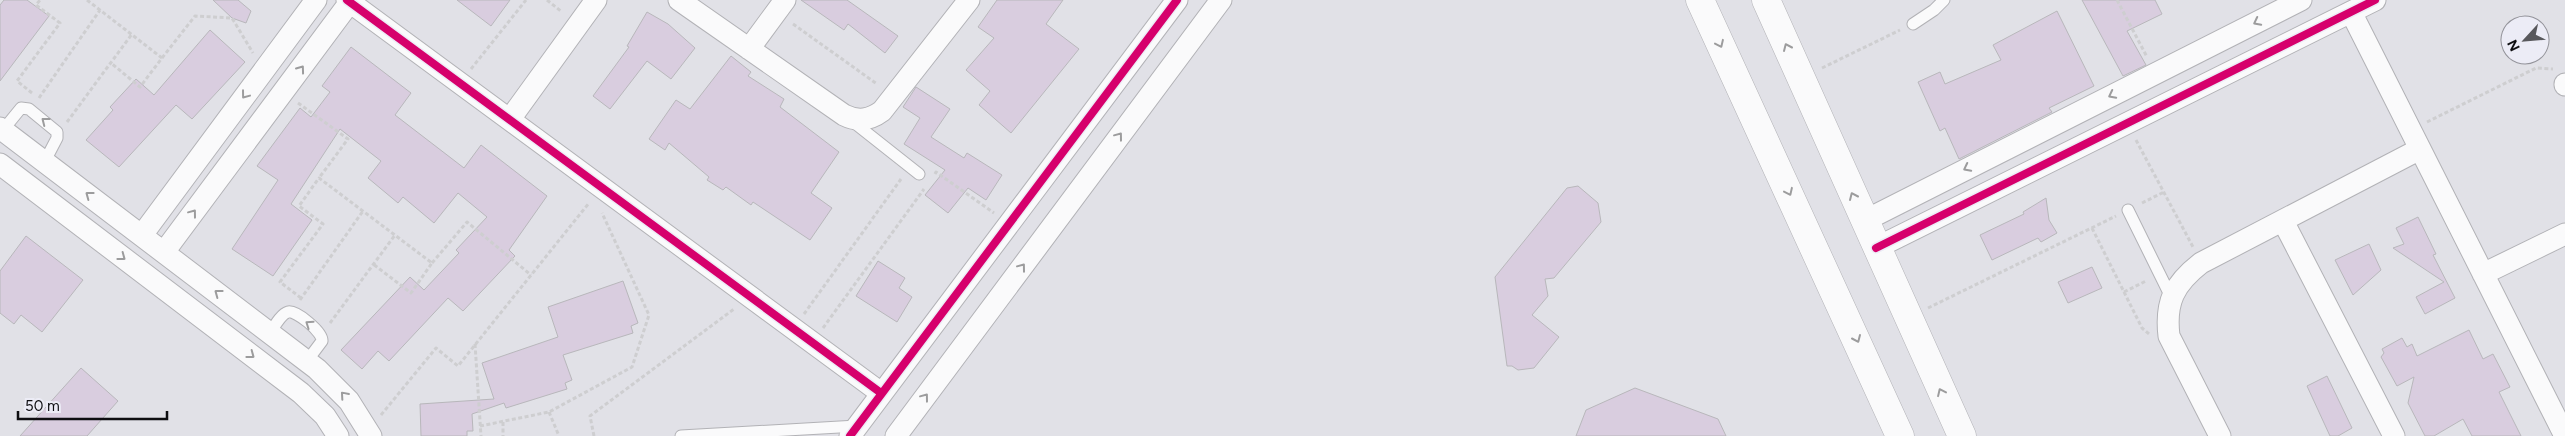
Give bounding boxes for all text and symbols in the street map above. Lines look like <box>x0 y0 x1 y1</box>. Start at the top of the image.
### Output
north arrow <box>2500 15 2550 65</box>
one-way arrow <box>2254 16 2263 26</box>
text: N <box>2504 37 2524 54</box>
one-way arrow <box>1714 39 1725 48</box>
one-way arrow <box>1783 43 1794 52</box>
one-way arrow <box>295 66 303 75</box>
one-way arrow <box>242 89 251 99</box>
one-way arrow <box>2109 89 2118 99</box>
one-way arrow <box>41 118 51 127</box>
one-way arrow <box>1114 133 1122 142</box>
one-way arrow <box>1964 162 1973 172</box>
one-way arrow <box>1782 187 1793 196</box>
one-way arrow <box>86 192 95 200</box>
one-way arrow <box>1849 192 1859 201</box>
one-way arrow <box>187 209 196 219</box>
one-way arrow <box>116 251 125 259</box>
one-way arrow <box>1017 264 1025 273</box>
one-way arrow <box>215 291 224 299</box>
one-way arrow <box>305 321 315 330</box>
one-way arrow <box>1850 334 1861 343</box>
one-way arrow <box>246 350 255 359</box>
scale bar <box>18 388 166 420</box>
one-way arrow <box>1937 388 1948 397</box>
one-way arrow <box>341 392 350 401</box>
one-way arrow <box>920 394 928 403</box>
text: 50 m <box>25 397 60 415</box>

